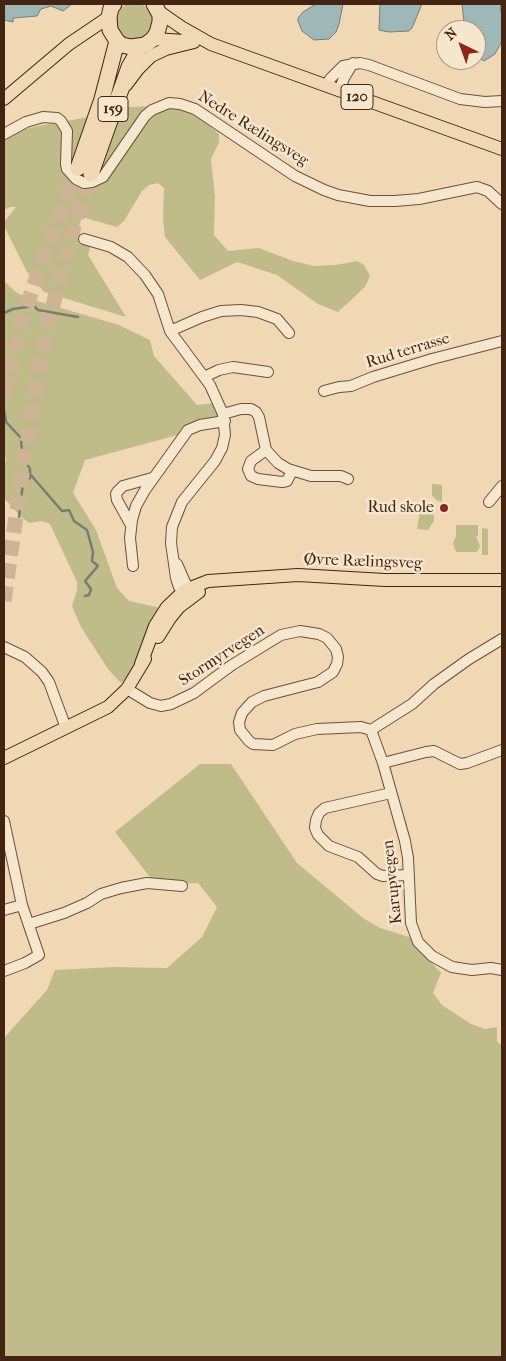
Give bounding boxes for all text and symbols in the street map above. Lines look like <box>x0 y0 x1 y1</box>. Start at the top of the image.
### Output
north arrow <box>436 20 486 70</box>
text: N <box>442 24 461 44</box>
road number: 120 <box>341 84 373 110</box>
street label: Nedre Rælingsveg <box>194 87 312 171</box>
road number: 159 <box>98 96 128 122</box>
street label: Rud terrasse <box>364 329 452 373</box>
place label: Rud skole <box>367 498 434 518</box>
marker: Rud skole <box>438 502 450 514</box>
street label: Øvre Rælingsveg <box>303 550 423 574</box>
street label: Stormyrvegen <box>176 621 268 691</box>
street label: Karupvegen <box>379 839 407 925</box>

